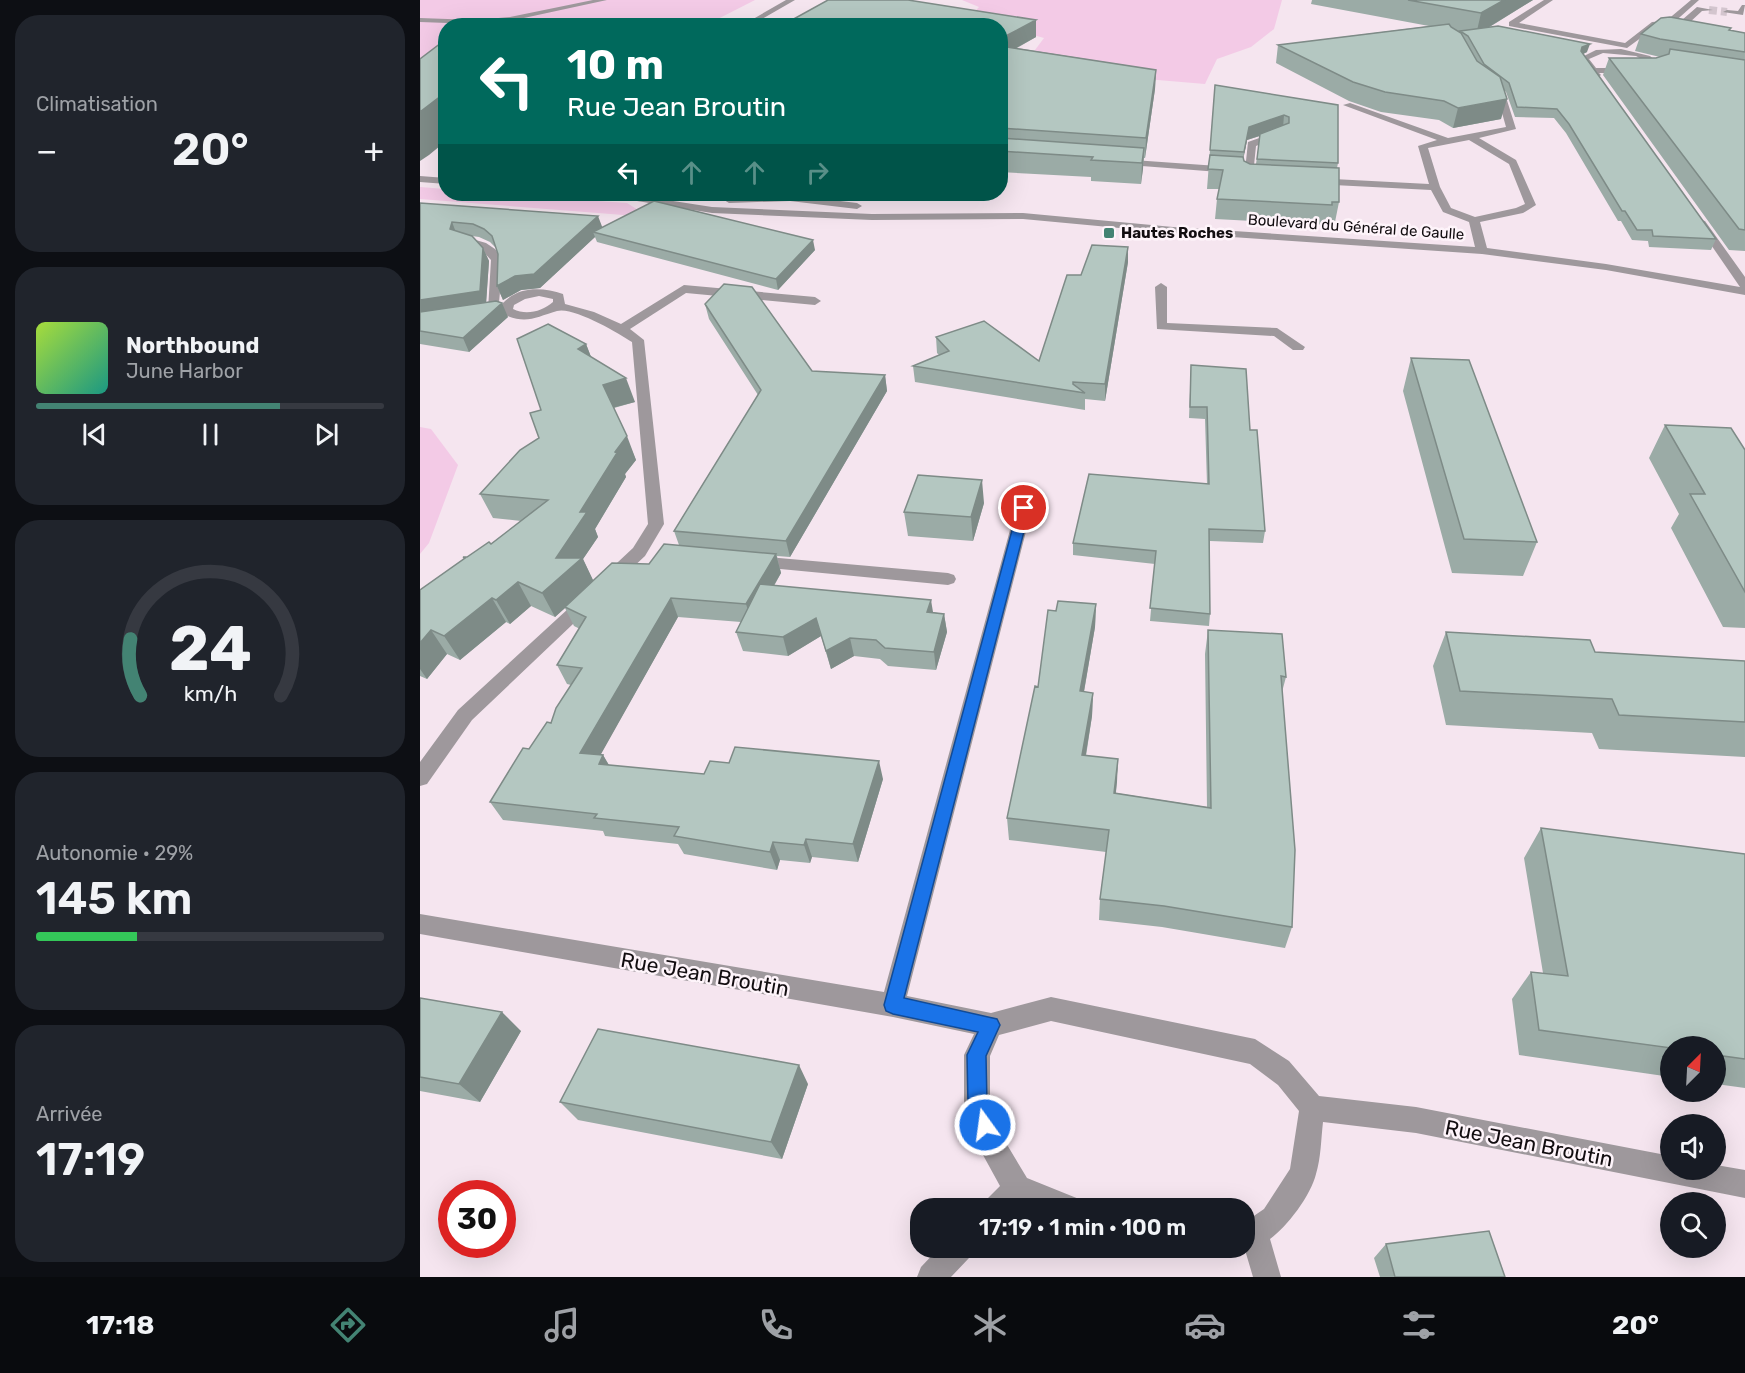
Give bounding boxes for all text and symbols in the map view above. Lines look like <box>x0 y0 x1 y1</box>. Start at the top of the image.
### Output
text: 10 m <box>567 40 664 90</box>
icon: left <box>468 42 546 120</box>
text: Rue Jean Broutin <box>567 91 786 123</box>
text: Climatisation <box>36 92 158 116</box>
text: 20° <box>172 123 249 176</box>
text: − <box>36 131 57 170</box>
text: + <box>363 131 384 170</box>
icon: left <box>612 156 645 189</box>
icon: ahead <box>675 156 708 189</box>
icon: ahead <box>738 156 771 189</box>
icon: right <box>801 156 834 189</box>
street label: Boulevard du Général de Gaulle <box>1247 210 1465 244</box>
place label: Hautes Roches <box>1121 224 1233 242</box>
marker: Hautes Roches <box>1102 226 1116 240</box>
text: Northbound <box>126 332 259 359</box>
text: June Harbor <box>126 359 243 383</box>
icon: previous <box>78 418 111 451</box>
icon: pause <box>194 418 227 451</box>
icon: next <box>310 418 343 451</box>
pin <box>998 482 1049 533</box>
icon: arrive <box>1007 491 1040 524</box>
text: 24 <box>169 612 251 686</box>
text: km/h <box>183 681 237 706</box>
text: Autonomie · 29% <box>36 841 193 865</box>
text: 145 km <box>36 872 192 925</box>
street label: Rue Jean Broutin <box>619 947 791 1001</box>
north arrow <box>1660 1036 1726 1102</box>
map controls <box>1660 1036 1726 1258</box>
position arrow <box>953 1093 1017 1157</box>
text: Arrivée <box>36 1102 103 1126</box>
street label: Rue Jean Broutin <box>1443 1114 1615 1172</box>
button: sound <box>1660 1114 1726 1180</box>
text: 17:19 <box>36 1133 145 1186</box>
speed limit sign: 30 <box>438 1180 516 1258</box>
button: search <box>1660 1192 1726 1258</box>
text: 17:19 · 1 min · 100 m <box>979 1214 1186 1241</box>
icon: directions <box>327 1304 369 1346</box>
icon: music <box>541 1304 583 1346</box>
icon: phone <box>755 1304 797 1346</box>
icon: climate <box>969 1304 1011 1346</box>
icon: car <box>1184 1304 1226 1346</box>
icon: filters <box>1398 1304 1440 1346</box>
text: 17:18 <box>86 1309 155 1341</box>
text: 20° <box>1612 1309 1659 1341</box>

